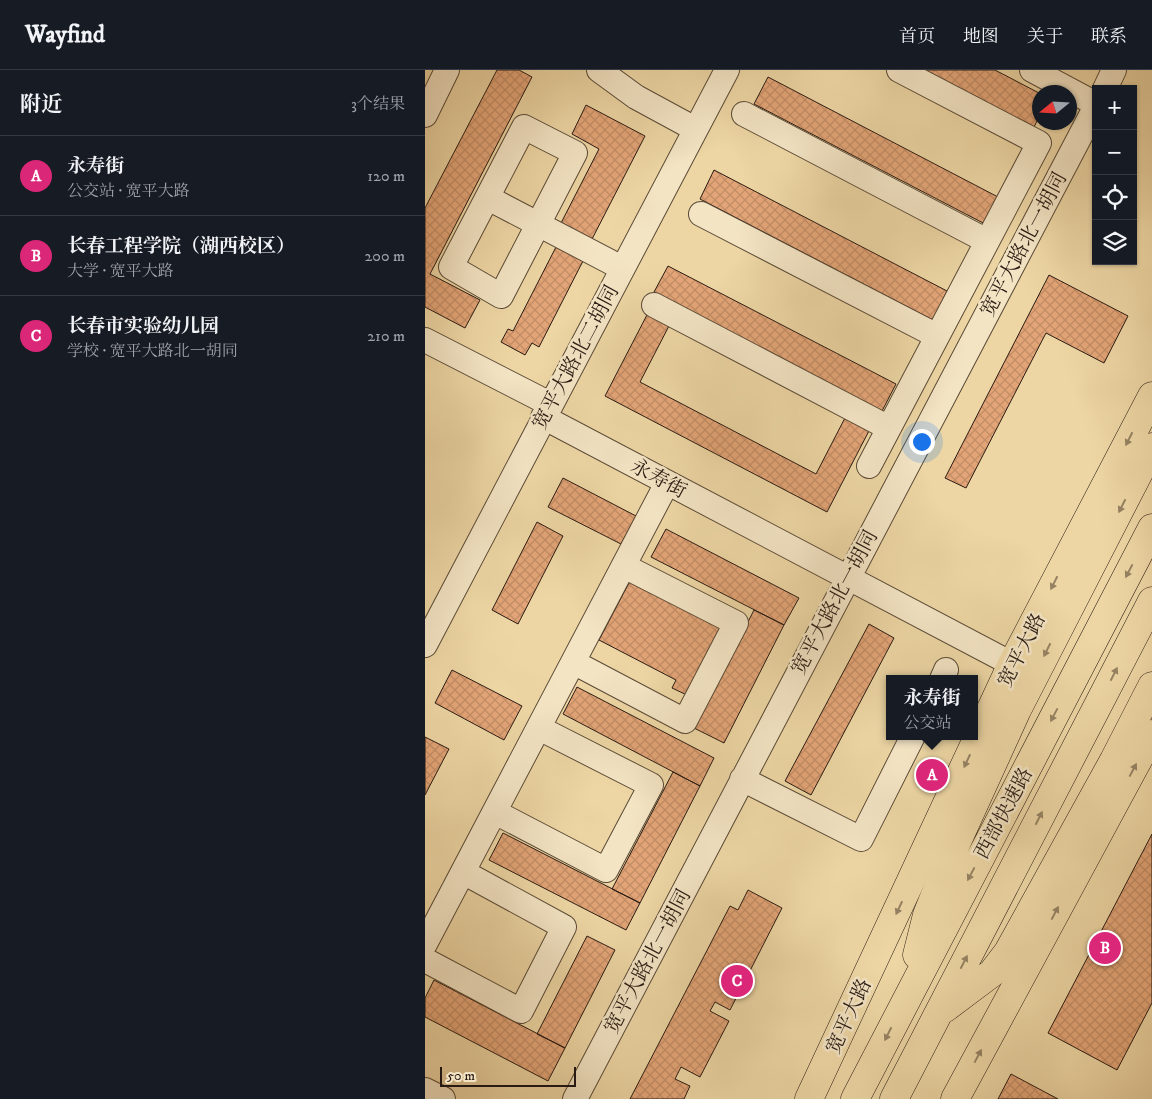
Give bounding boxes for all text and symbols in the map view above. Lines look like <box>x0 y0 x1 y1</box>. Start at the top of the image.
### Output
text: Wayfind <box>25 20 105 50</box>
text: 首页 <box>899 26 935 48</box>
text: 地图 <box>963 26 999 48</box>
text: 关于 <box>1027 26 1063 48</box>
text: 联系 <box>1091 26 1127 48</box>
north arrow <box>1032 85 1077 130</box>
map controls <box>1092 85 1137 265</box>
button: + <box>1092 85 1137 130</box>
text: 附近 <box>20 92 62 118</box>
text: 3个结果 <box>351 94 405 114</box>
button: − <box>1092 130 1137 175</box>
text: 永寿街 <box>67 155 124 178</box>
text: A <box>31 166 41 186</box>
text: 120 m <box>367 166 405 186</box>
street label: 宽平大路北一胡同 <box>976 168 1073 321</box>
button: locate <box>1092 175 1137 220</box>
text: 公交站 · 宽平大路 <box>67 181 190 201</box>
button: layers <box>1092 220 1137 265</box>
text: 长春工程学院（湖西校区） <box>67 235 295 258</box>
text: B <box>31 246 41 266</box>
text: 200 m <box>364 246 405 266</box>
text: 大学 · 宽平大路 <box>67 261 174 281</box>
street label: 宽平大路北二胡同 <box>528 281 625 434</box>
text: 长春市实验幼儿园 <box>67 315 219 338</box>
text: C <box>31 326 41 346</box>
text: 210 m <box>367 326 405 346</box>
text: 学校 · 宽平大路北一胡同 <box>67 341 238 361</box>
your location <box>909 429 935 455</box>
one-way arrow <box>1125 432 1134 446</box>
street label: 永寿街 <box>626 454 691 504</box>
one-way arrow <box>1118 499 1126 513</box>
street label: 宽平大路北一胡同 <box>787 526 884 679</box>
one-way arrow <box>1125 564 1134 578</box>
one-way arrow <box>1050 577 1059 590</box>
street label: 宽平大路 <box>993 609 1052 692</box>
one-way arrow <box>1043 643 1051 657</box>
one-way arrow <box>1110 667 1118 681</box>
popup <box>886 675 978 740</box>
text: 永寿街 <box>903 687 961 710</box>
one-way arrow <box>1050 708 1058 722</box>
text: 公交站 <box>903 713 952 733</box>
one-way arrow <box>963 754 971 768</box>
pin: A <box>916 756 948 794</box>
street label: 西部快速路 <box>970 764 1039 864</box>
one-way arrow <box>1128 764 1137 777</box>
one-way arrow <box>1035 811 1043 825</box>
one-way arrow <box>967 867 975 882</box>
street label: 宽平大路北一胡同 <box>600 885 697 1038</box>
one-way arrow <box>894 901 902 915</box>
one-way arrow <box>1051 906 1059 920</box>
pin: B <box>1089 929 1121 967</box>
one-way arrow <box>960 955 968 970</box>
pin: C <box>721 962 753 1000</box>
street label: 宽平大路 <box>821 975 878 1058</box>
one-way arrow <box>884 1027 892 1041</box>
one-way arrow <box>974 1049 982 1063</box>
scale bar <box>440 1064 576 1087</box>
text: 50 m <box>447 1067 475 1085</box>

